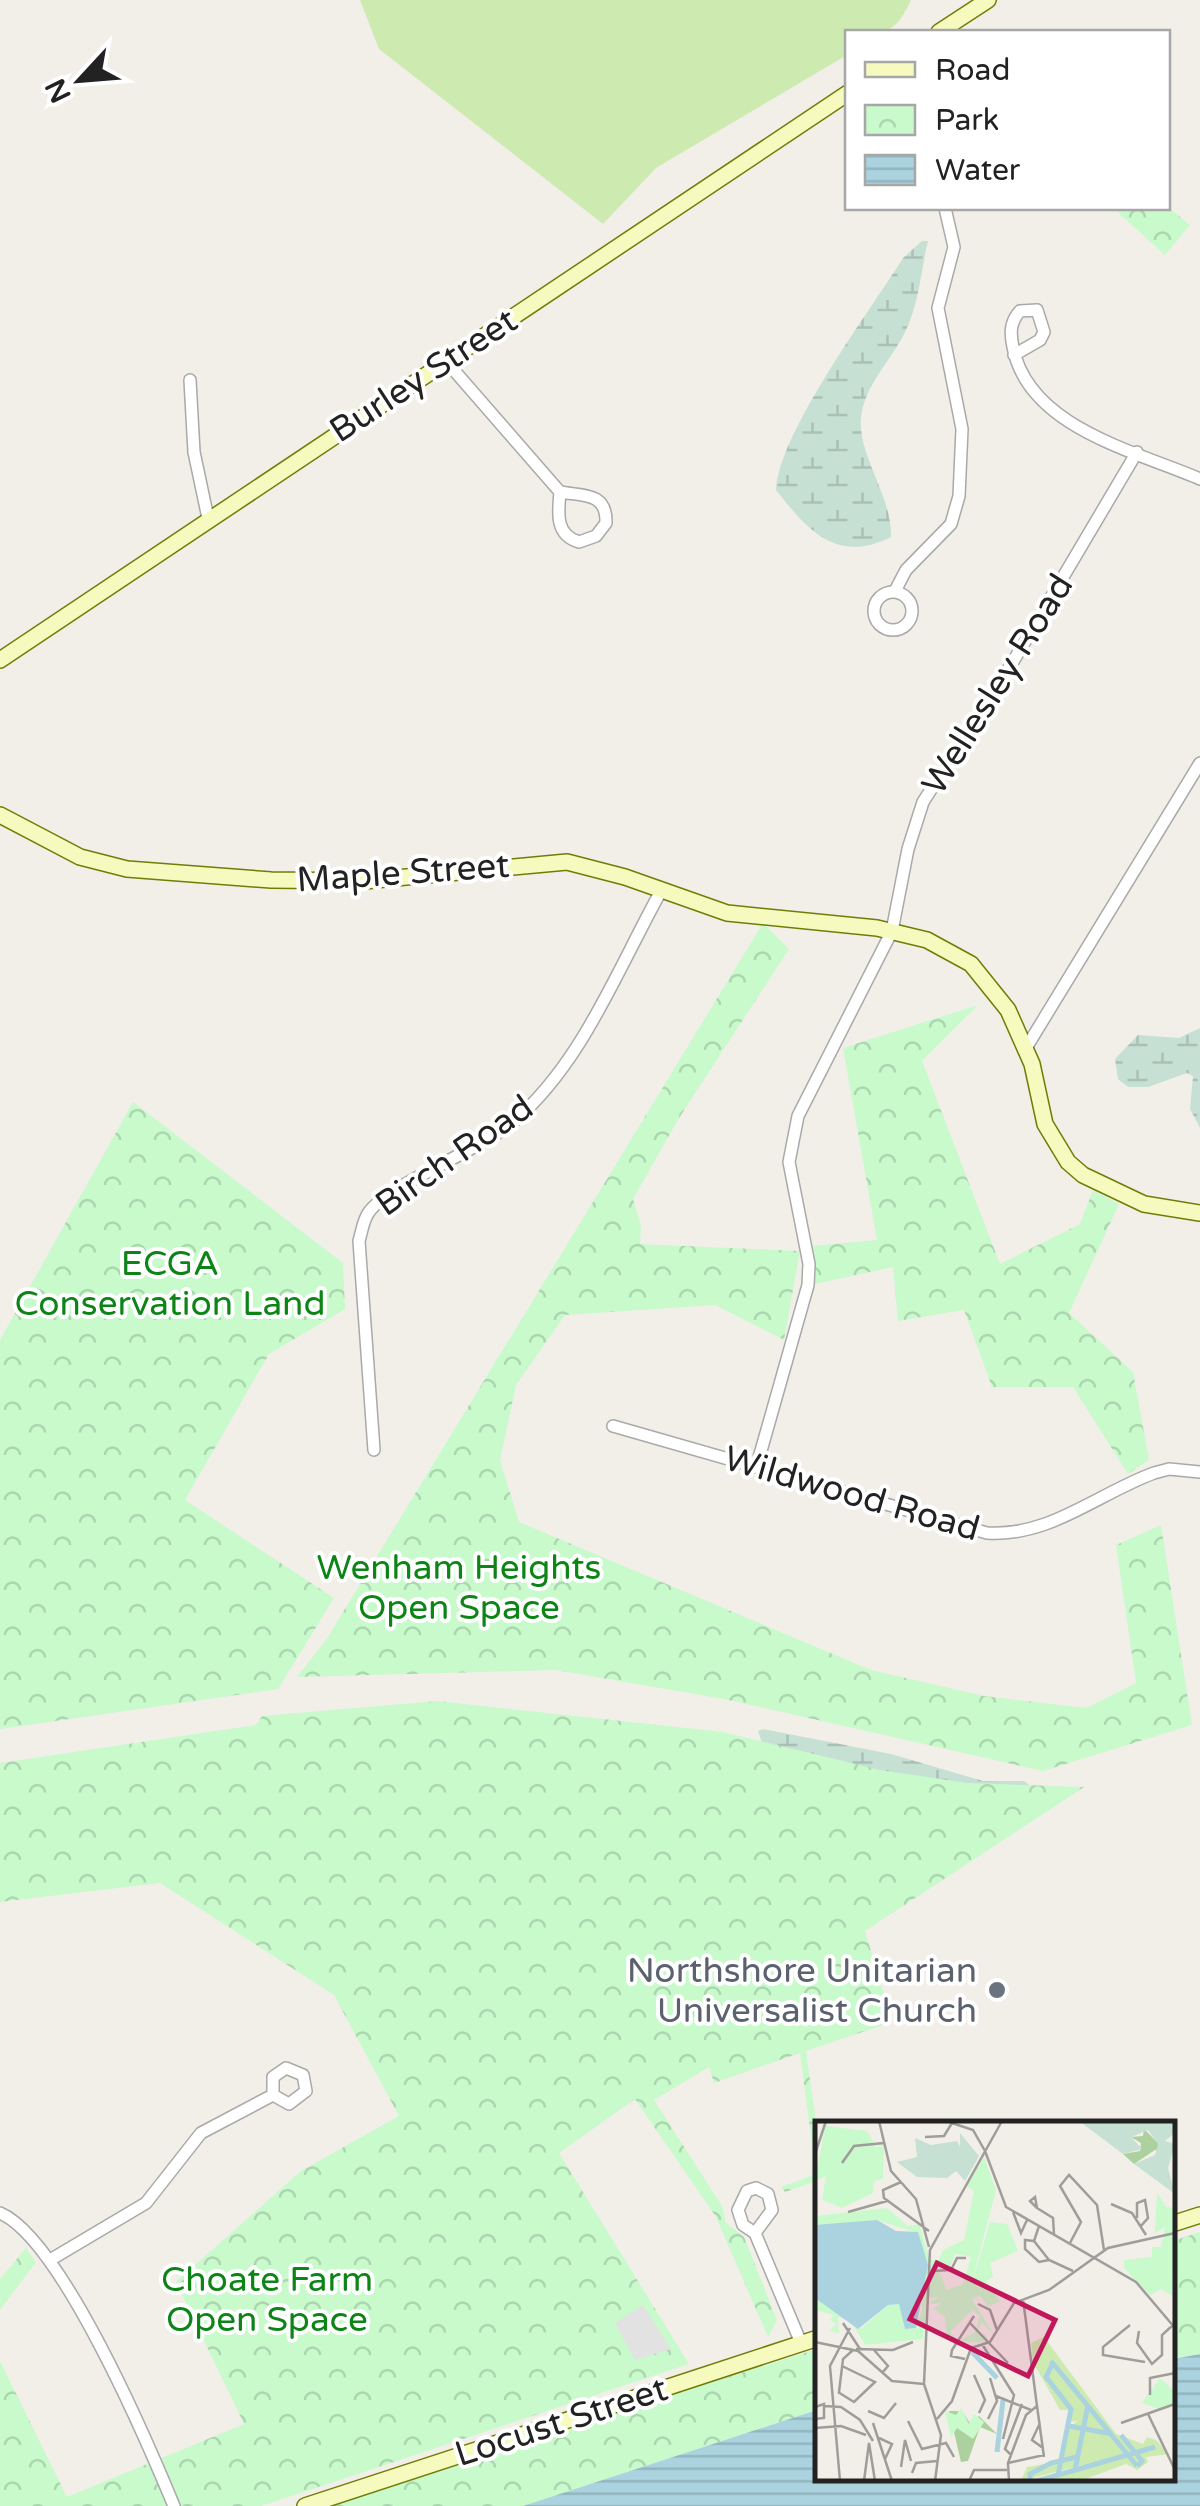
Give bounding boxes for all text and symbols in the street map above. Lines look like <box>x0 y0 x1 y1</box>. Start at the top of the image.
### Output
north arrow <box>30 30 130 130</box>
legend <box>845 30 1170 210</box>
text: Road <box>935 52 1010 89</box>
text: N <box>38 73 79 108</box>
text: Park <box>935 102 999 139</box>
text: Water <box>935 152 1021 189</box>
street label: Burley Street <box>322 300 525 452</box>
street label: Wellesley Road <box>913 567 1082 802</box>
street label: Maple Street <box>295 845 511 901</box>
street label: Birch Road <box>368 1086 541 1225</box>
park label: ECGA Conservation Land <box>15 1243 325 1325</box>
street label: Wildwood Road <box>719 1437 984 1550</box>
park label: Wenham Heights Open Space <box>317 1547 601 1629</box>
place label: Northshore Unitarian Universalist Church <box>627 1950 977 2032</box>
marker: Northshore Unitarian Universalist Church <box>986 1979 1008 2001</box>
inset map <box>815 2121 1175 2481</box>
park label: Choate Farm Open Space <box>161 2259 373 2341</box>
street label: Locust Street <box>450 2368 673 2476</box>

